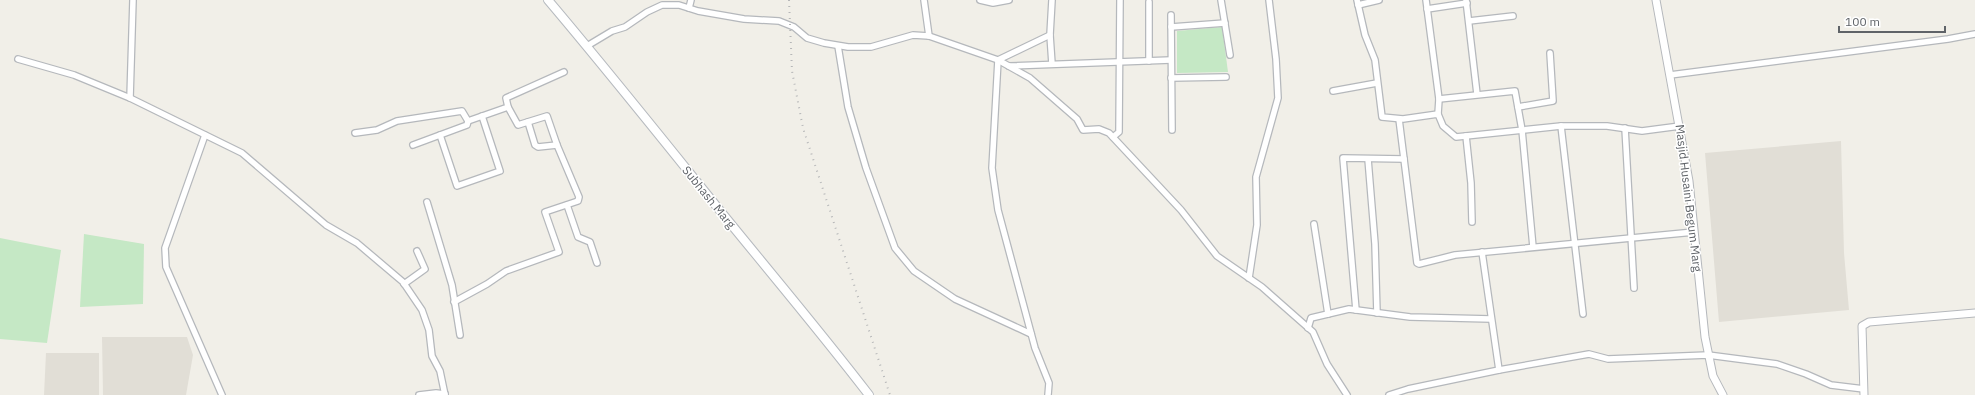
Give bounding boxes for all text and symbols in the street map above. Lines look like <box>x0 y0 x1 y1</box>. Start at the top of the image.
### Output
scale bar <box>1839 8 1945 34</box>
text: 100 m <box>1845 14 1880 29</box>
street label: Masjid Husaini Begum Marg <box>1673 123 1706 273</box>
street label: Subhash Marg <box>679 163 739 232</box>

